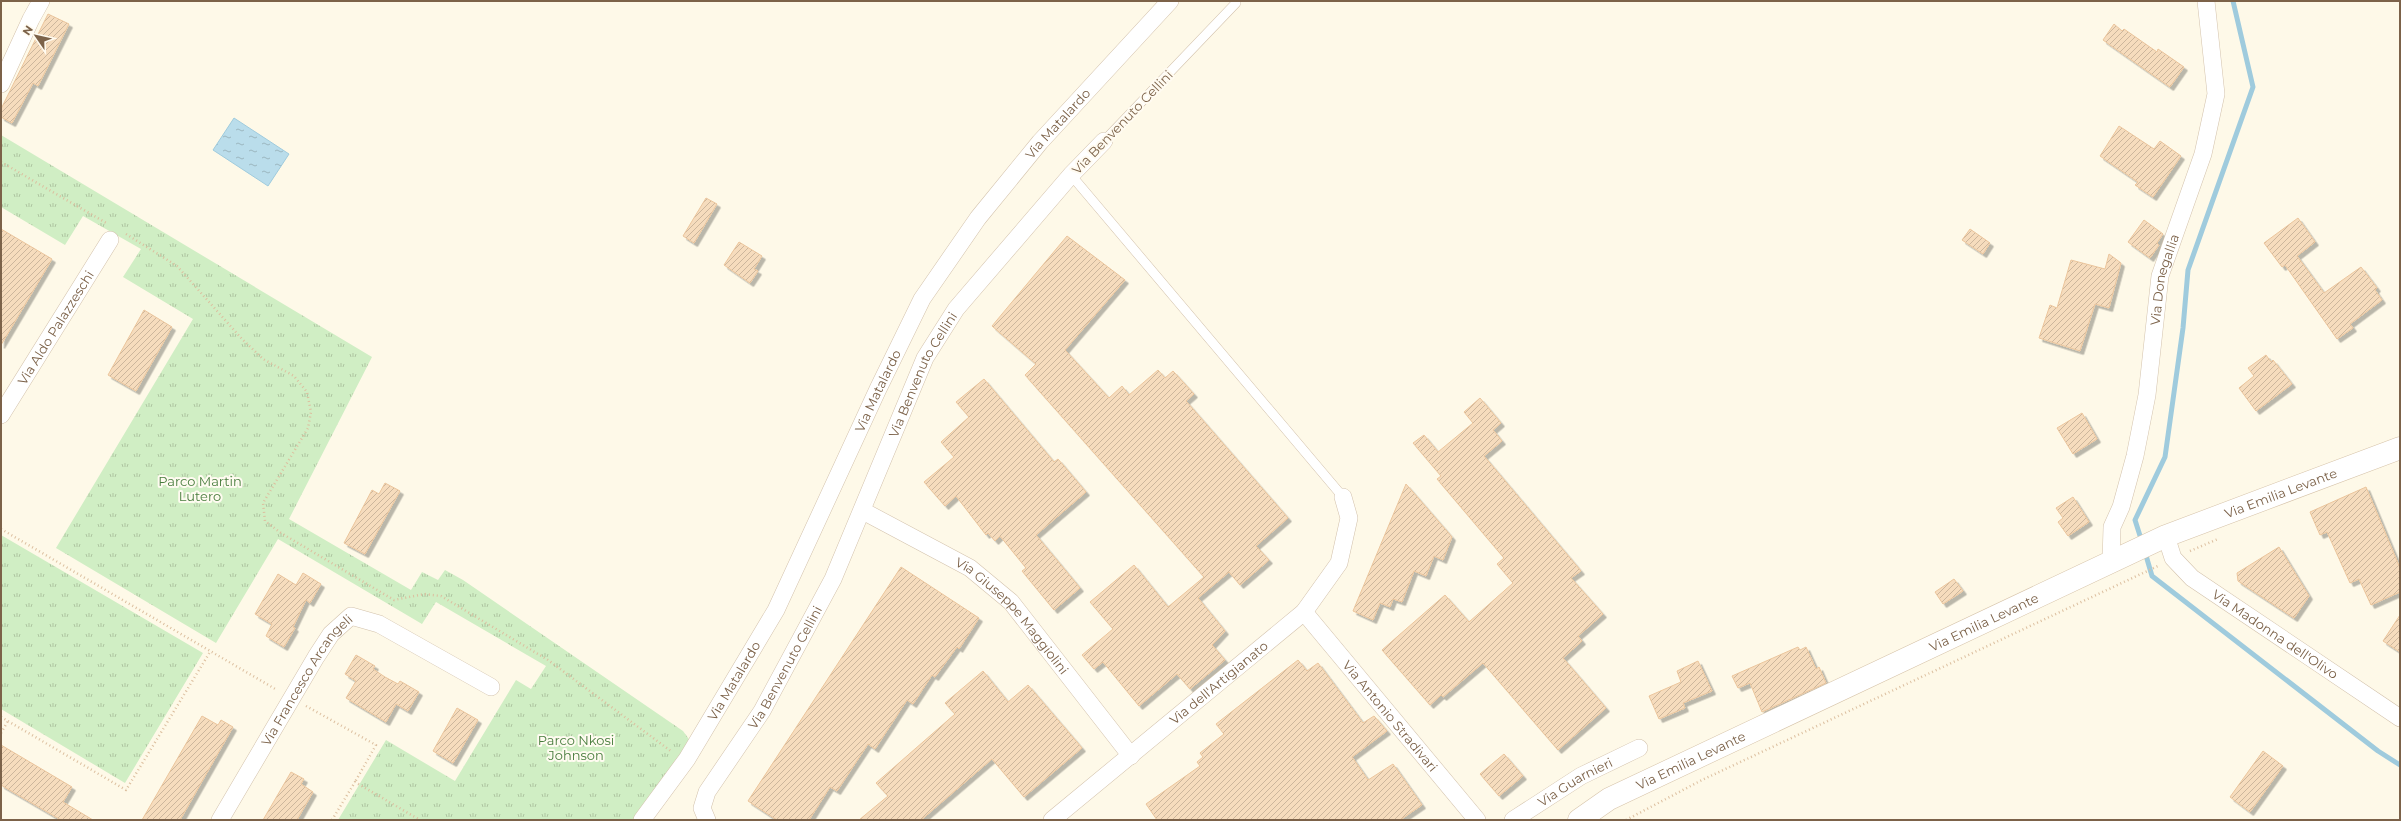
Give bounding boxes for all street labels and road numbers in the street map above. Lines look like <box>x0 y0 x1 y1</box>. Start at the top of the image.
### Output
street label: Via Benvenuto Cellini <box>1068 67 1176 177</box>
street label: Via Matalardo <box>1022 85 1093 162</box>
street label: Via Donegallia <box>2147 232 2182 326</box>
street label: Via Aldo Palazzeschi <box>14 268 97 388</box>
street label: Via Benvenuto Cellini <box>885 309 960 440</box>
street label: Via Matalardo <box>851 347 904 435</box>
street label: Via Emilia Levante <box>2222 464 2339 521</box>
street label: Via Giuseppe Maggiolini <box>953 554 1072 677</box>
street label: Via Madonna dell'Olivo <box>2209 586 2341 682</box>
street label: Via Emilia Levante <box>1926 589 2041 655</box>
street label: Via Benvenuto Cellini <box>744 603 825 732</box>
street label: Via Francesco Arcangeli <box>258 611 356 749</box>
street label: Via dell'Artigianato <box>1166 637 1271 728</box>
street label: Via Matalardo <box>704 638 764 723</box>
street label: Via Antonio Stradivari <box>1340 657 1441 775</box>
street label: Via Emilia Levante <box>1634 728 1748 793</box>
street label: Via Guarnieri <box>1535 754 1615 810</box>

